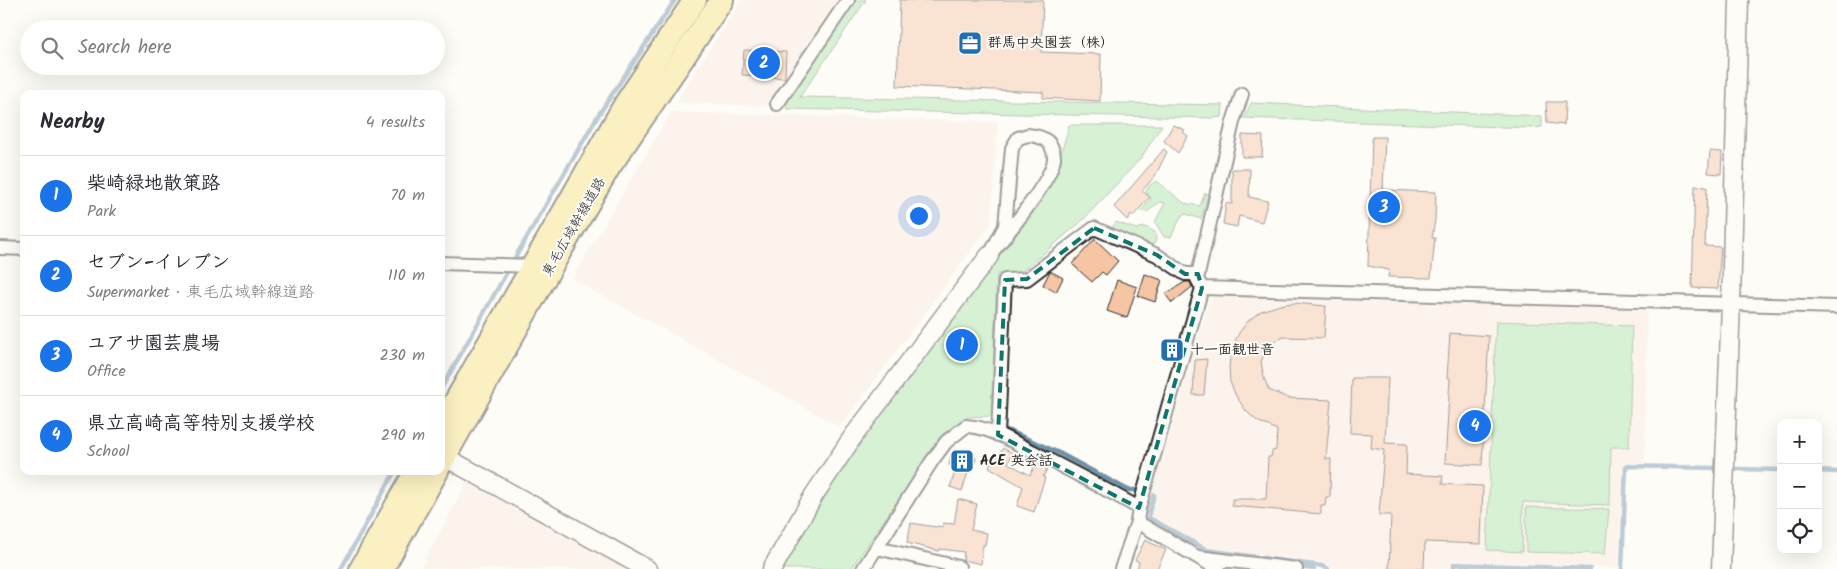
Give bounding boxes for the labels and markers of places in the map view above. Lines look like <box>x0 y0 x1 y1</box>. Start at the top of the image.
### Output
office icon: 群馬中央園芸（株） <box>957 30 983 56</box>
place label: 群馬中央園芸（株） <box>988 32 1114 54</box>
pin: 2 <box>748 44 780 82</box>
pin: 3 <box>1368 188 1400 226</box>
pin: 1 <box>946 326 978 364</box>
building icon: 十一面観世音 <box>1159 337 1185 363</box>
place label: 十一面観世音 <box>1190 339 1274 361</box>
pin: 4 <box>1459 407 1491 445</box>
building icon: ACE 英会話 <box>949 448 975 474</box>
place label: ACE 英会話 <box>980 450 1053 472</box>

